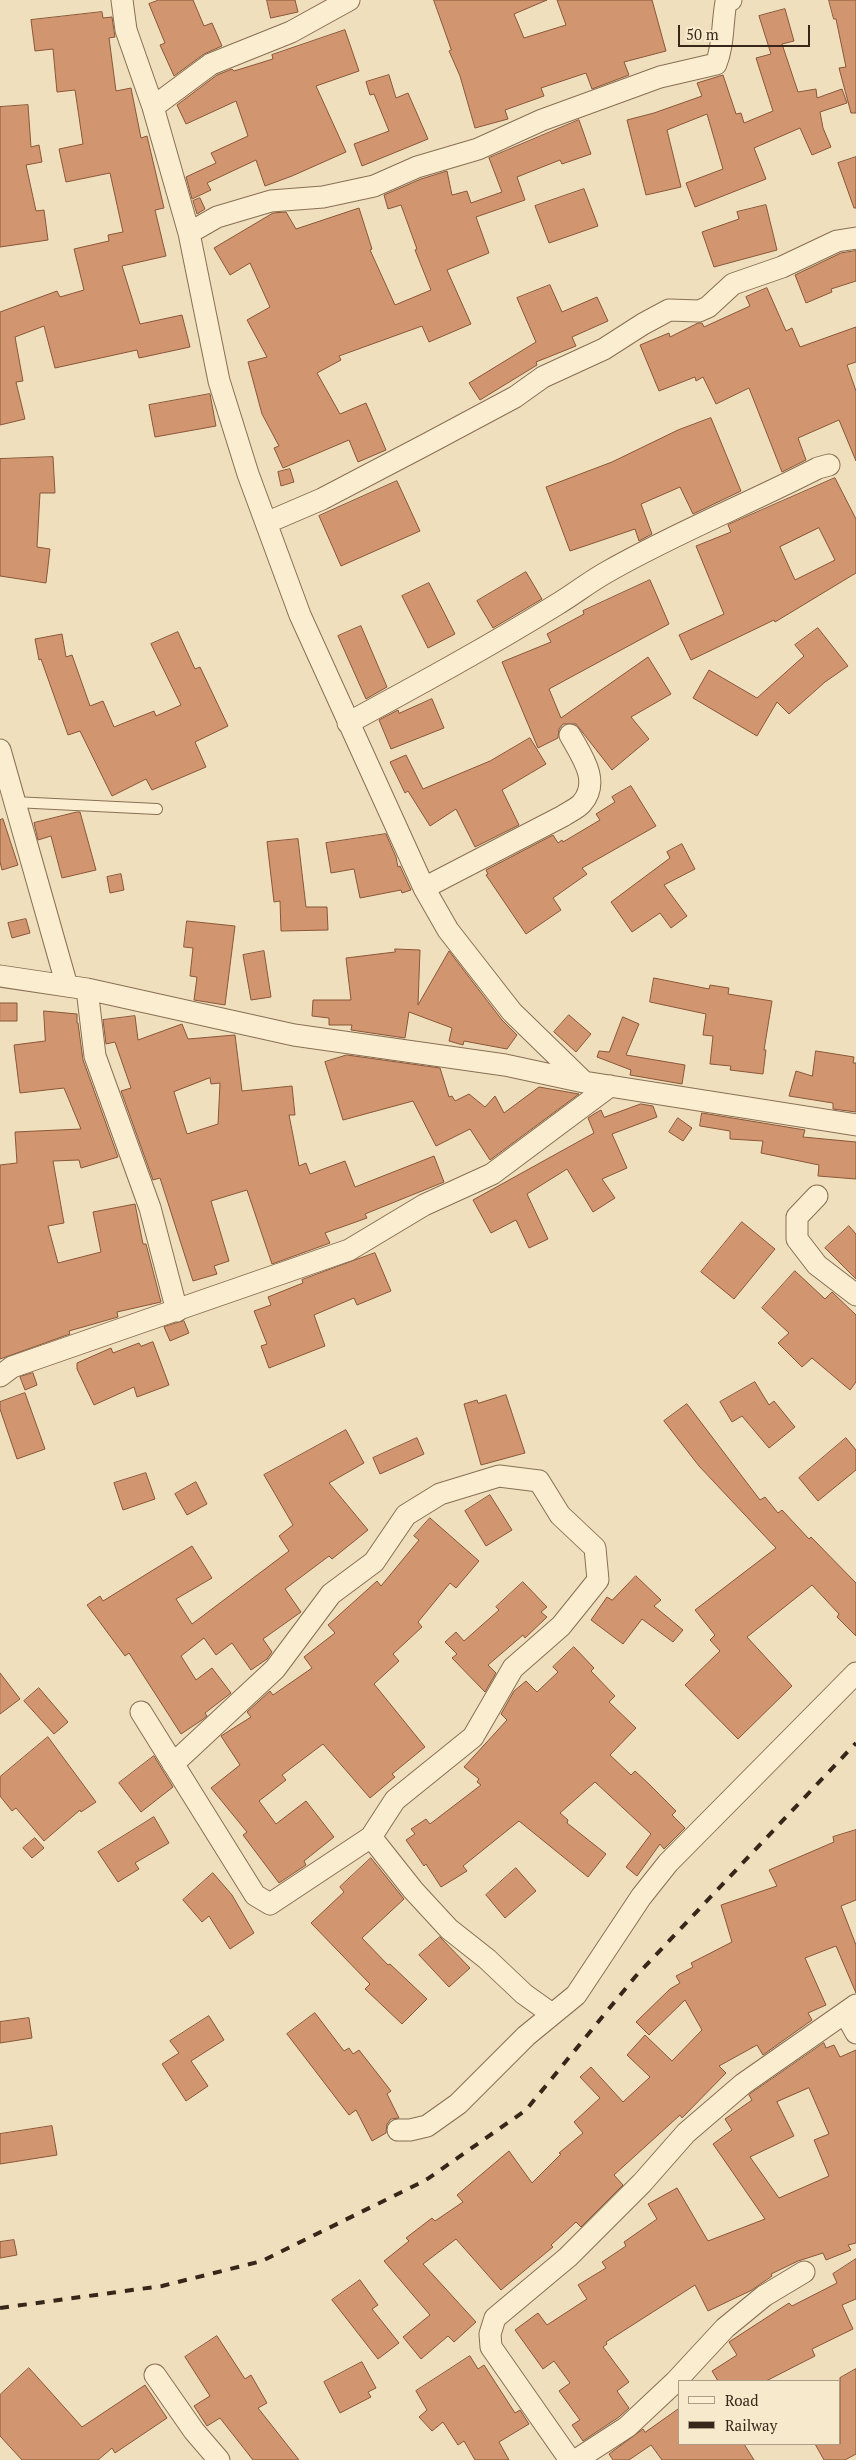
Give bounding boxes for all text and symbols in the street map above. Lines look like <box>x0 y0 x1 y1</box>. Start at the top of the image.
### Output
scale bar <box>681 15 814 47</box>
text: 50 m <box>686 24 719 44</box>
legend <box>678 2380 841 2445</box>
text: Road <box>725 2390 758 2410</box>
text: Railway <box>725 2415 777 2435</box>

